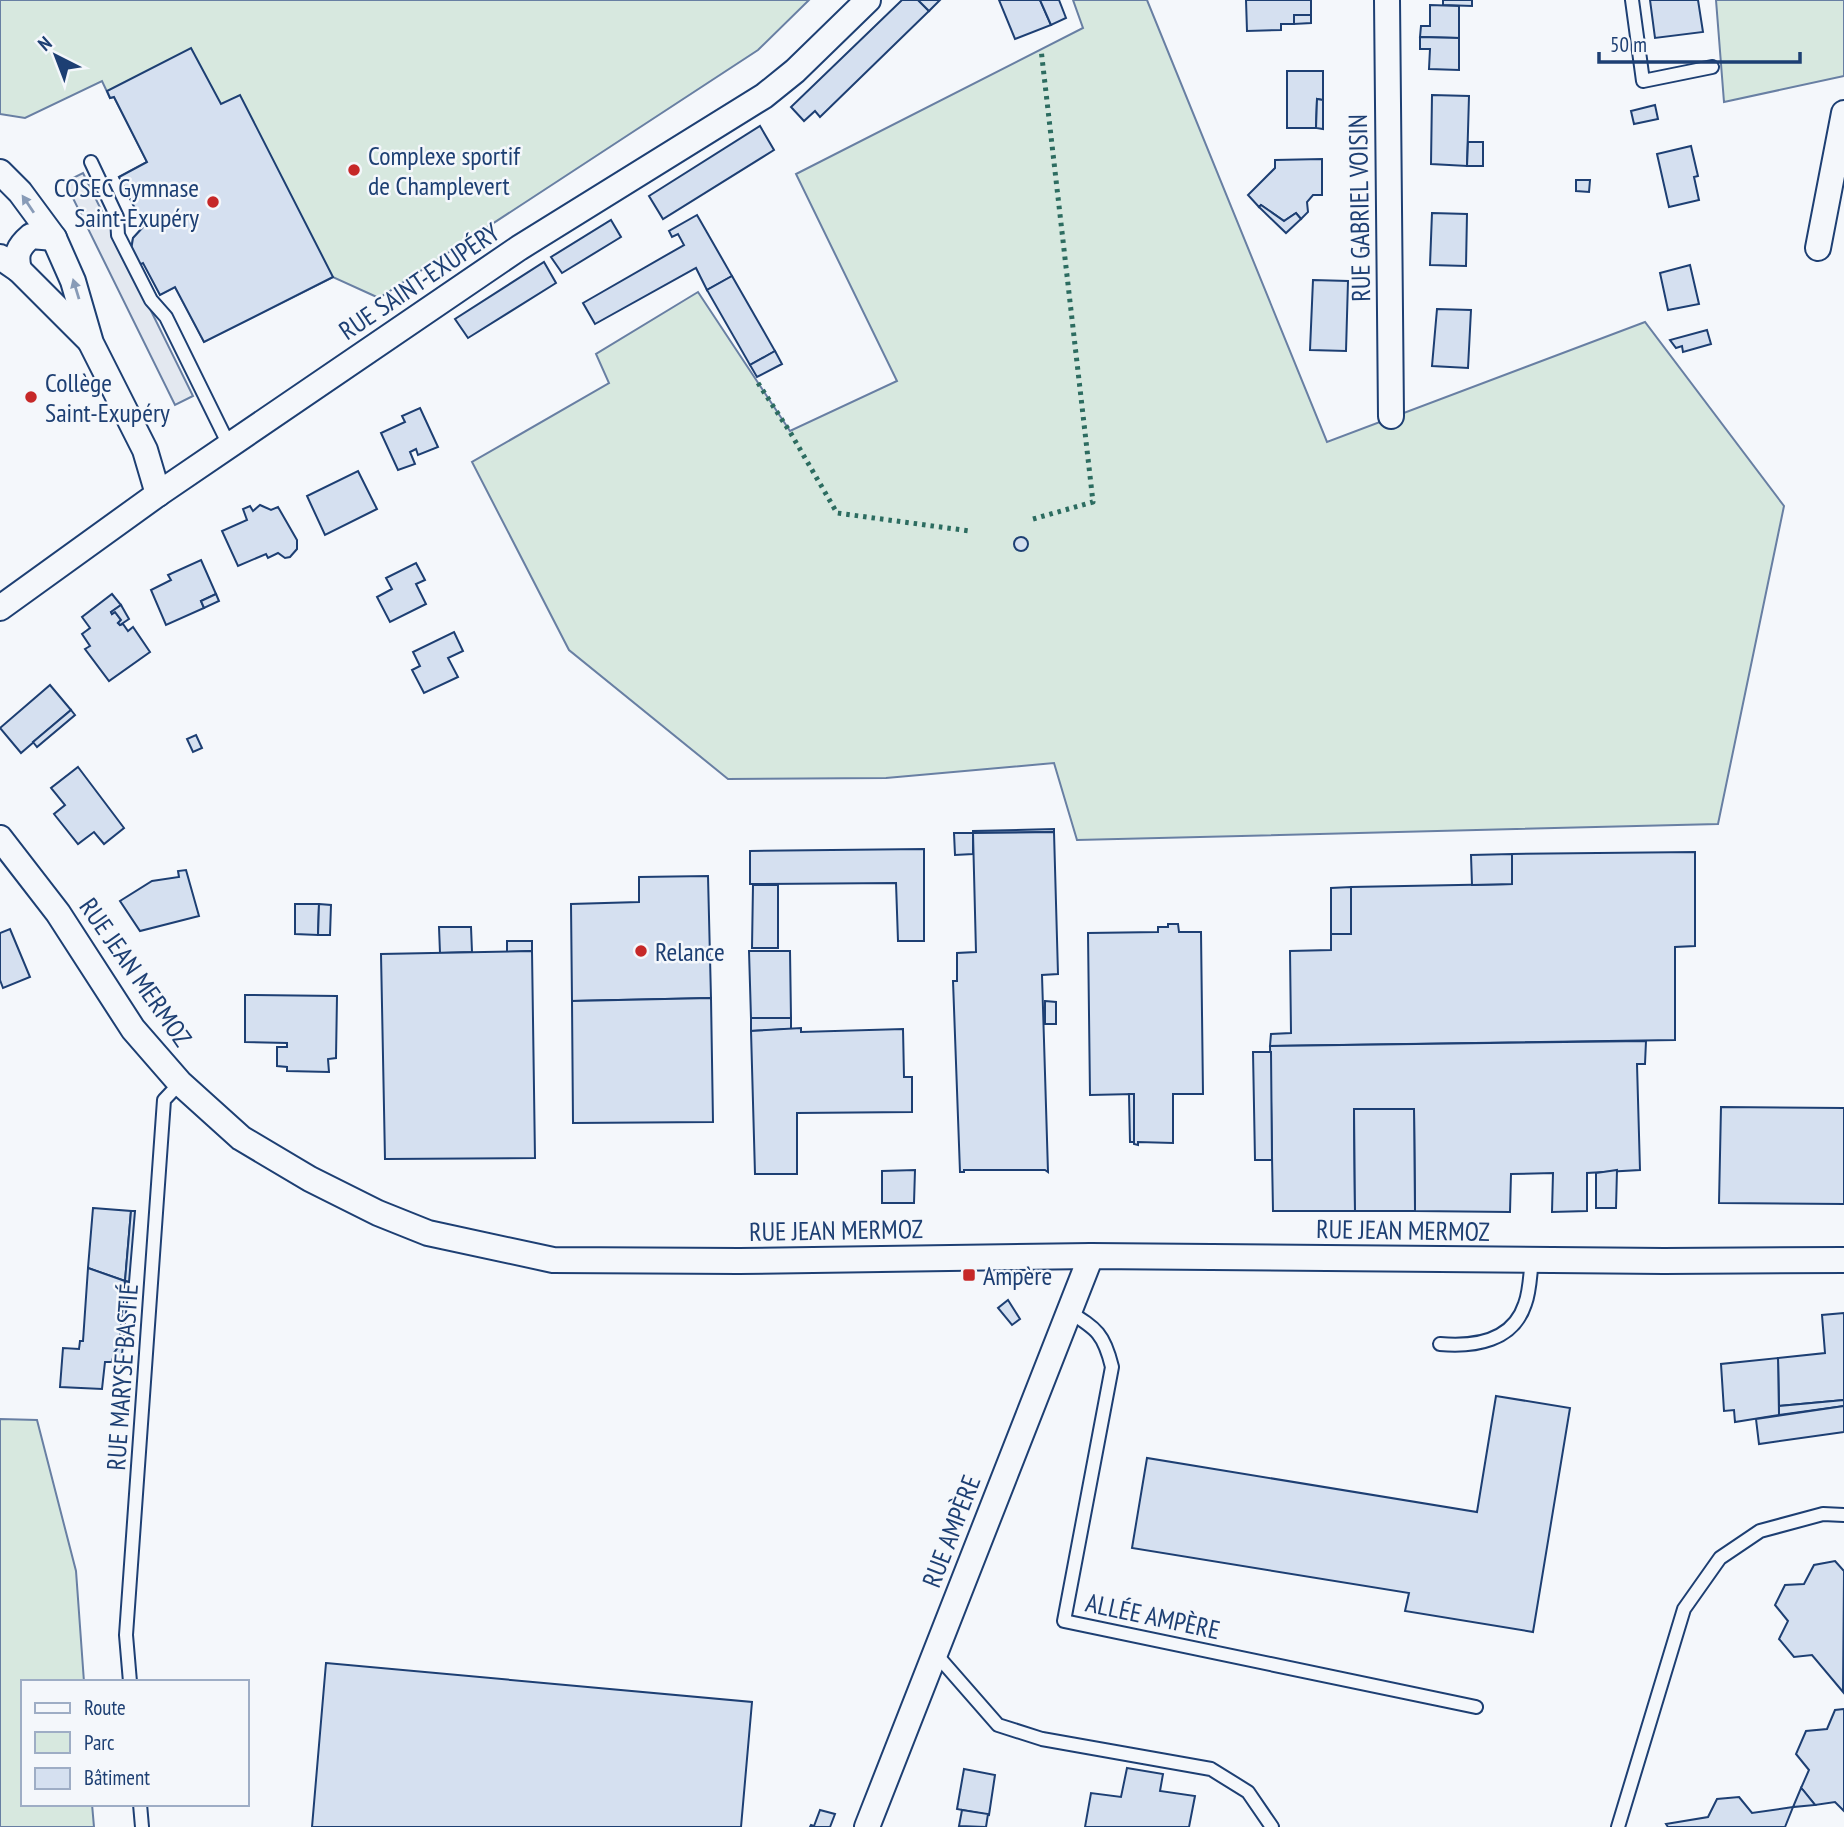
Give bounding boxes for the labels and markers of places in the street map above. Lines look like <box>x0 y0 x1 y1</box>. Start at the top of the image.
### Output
place label: Complexe sportif de Champlevert <box>368 139 521 202</box>
marker: Complexe sportif de Champlevert <box>346 162 362 178</box>
place label: COSEC Gymnase Saint-Exupéry <box>54 171 199 234</box>
marker: COSEC Gymnase Saint-Exupéry <box>205 194 221 210</box>
place label: Collège Saint-Exupéry <box>45 366 170 429</box>
marker: Collège Saint-Exupéry <box>23 389 39 405</box>
place label: Relance <box>655 935 725 968</box>
marker: Relance <box>633 943 649 959</box>
place label: Ampère <box>983 1259 1052 1292</box>
marker: Ampère <box>961 1267 977 1283</box>

